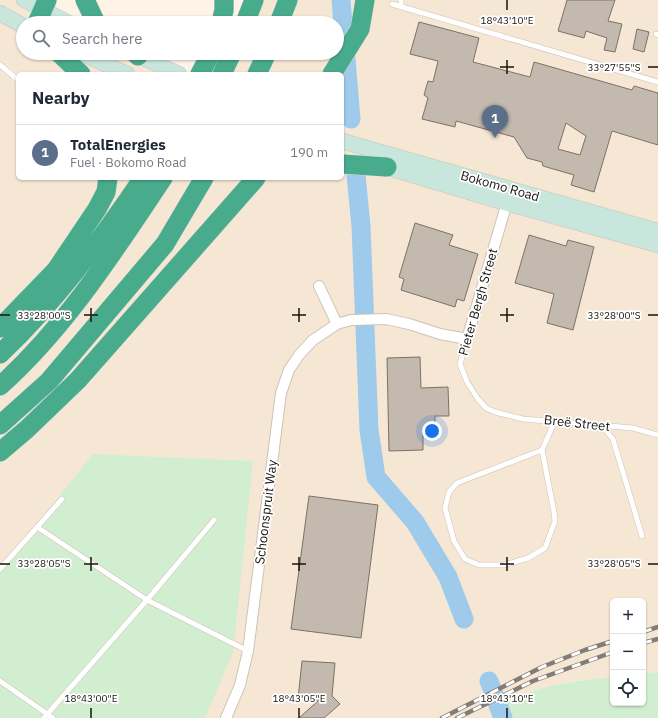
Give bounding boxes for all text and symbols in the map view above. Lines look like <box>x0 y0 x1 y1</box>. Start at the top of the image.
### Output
text: 18°43'10"E <box>480 14 534 27</box>
search box <box>16 16 344 60</box>
icon: search <box>30 27 52 49</box>
text: Search here <box>62 29 142 48</box>
text: 33°27'55"S <box>587 61 641 74</box>
text: Nearby <box>32 87 90 109</box>
pin: 1 <box>482 105 508 138</box>
text: TotalEnergies <box>70 135 166 154</box>
text: 1 <box>41 144 49 161</box>
text: 190 m <box>290 144 328 161</box>
text: Fuel · Bokomo Road <box>70 154 187 171</box>
street label: Bokomo Road <box>459 167 541 205</box>
street label: Pieter Bergh Street <box>455 246 501 358</box>
text: 33°28'00"S <box>17 309 71 322</box>
text: 33°28'00"S <box>587 309 641 322</box>
street label: Breë Street <box>543 411 611 435</box>
your location <box>422 421 442 441</box>
street label: Schoonspruit Way <box>251 458 281 565</box>
text: 33°28'05"S <box>17 557 71 570</box>
text: 33°28'05"S <box>587 557 641 570</box>
map controls <box>610 598 646 706</box>
button: + <box>610 598 646 634</box>
button: − <box>610 634 646 670</box>
button: locate <box>610 670 646 706</box>
text: 18°43'00"E <box>64 692 118 705</box>
text: 18°43'05"E <box>272 692 326 705</box>
text: 18°43'10"E <box>480 692 534 705</box>

